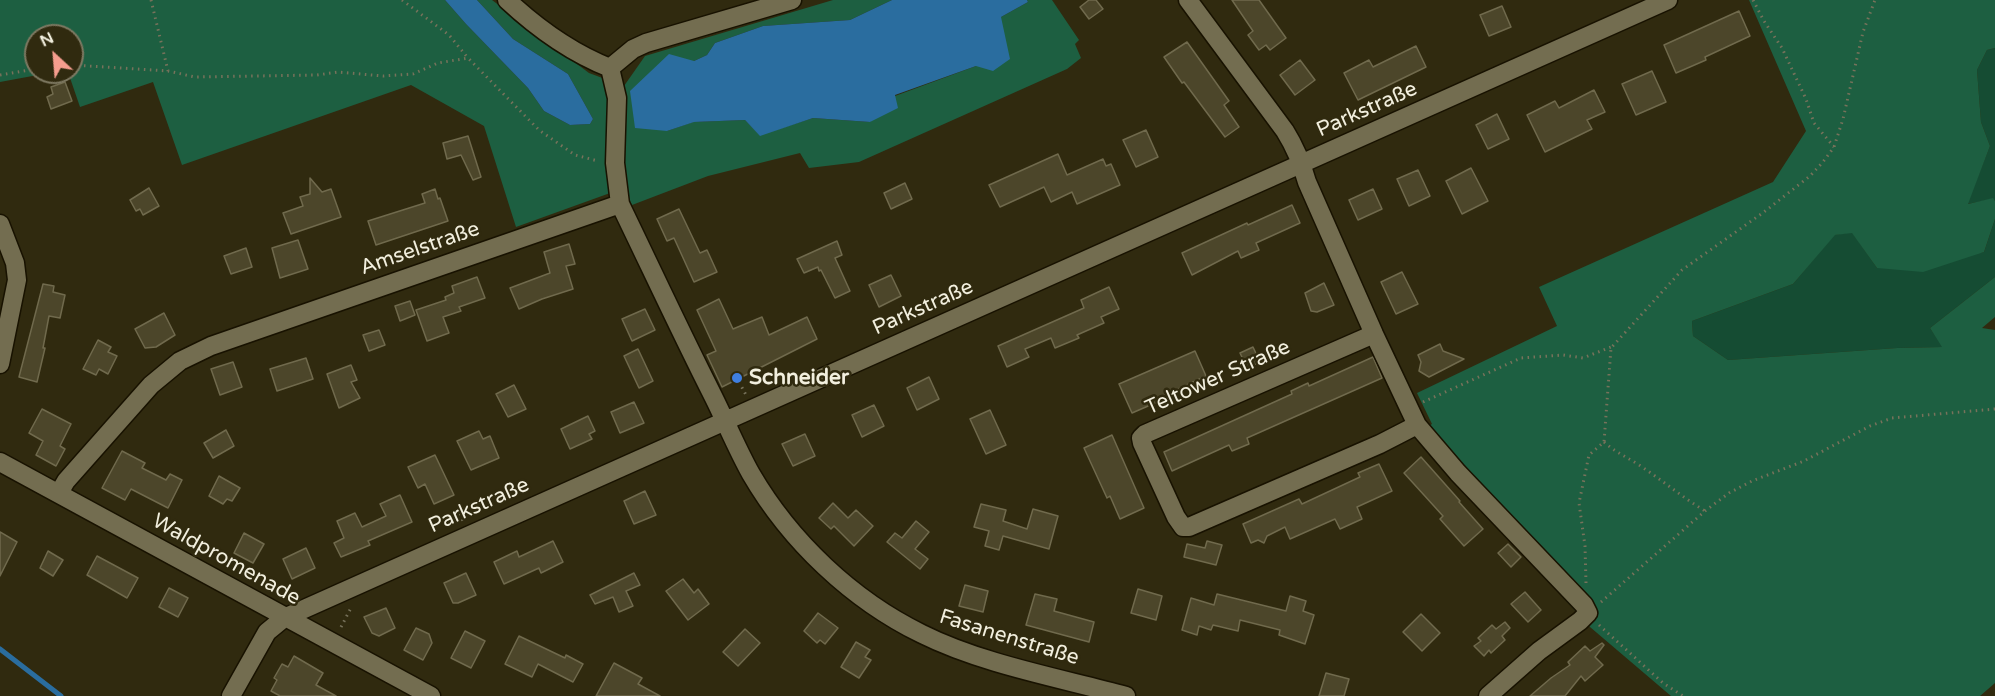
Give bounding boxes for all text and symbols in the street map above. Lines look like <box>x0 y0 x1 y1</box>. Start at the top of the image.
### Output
north arrow <box>24 24 84 84</box>
text: N <box>37 28 57 51</box>
street label: Parkstraße <box>1313 77 1421 143</box>
street label: Amselstraße <box>357 217 483 281</box>
street label: Parkstraße <box>869 275 977 341</box>
street label: Teltower Straße <box>1142 335 1294 421</box>
place label: Schneider <box>749 365 849 391</box>
marker: Schneider <box>730 371 744 385</box>
street label: Parkstraße <box>425 473 533 539</box>
street label: Waldpromenade <box>148 509 304 611</box>
street label: Fasanenstraße <box>936 605 1082 671</box>

